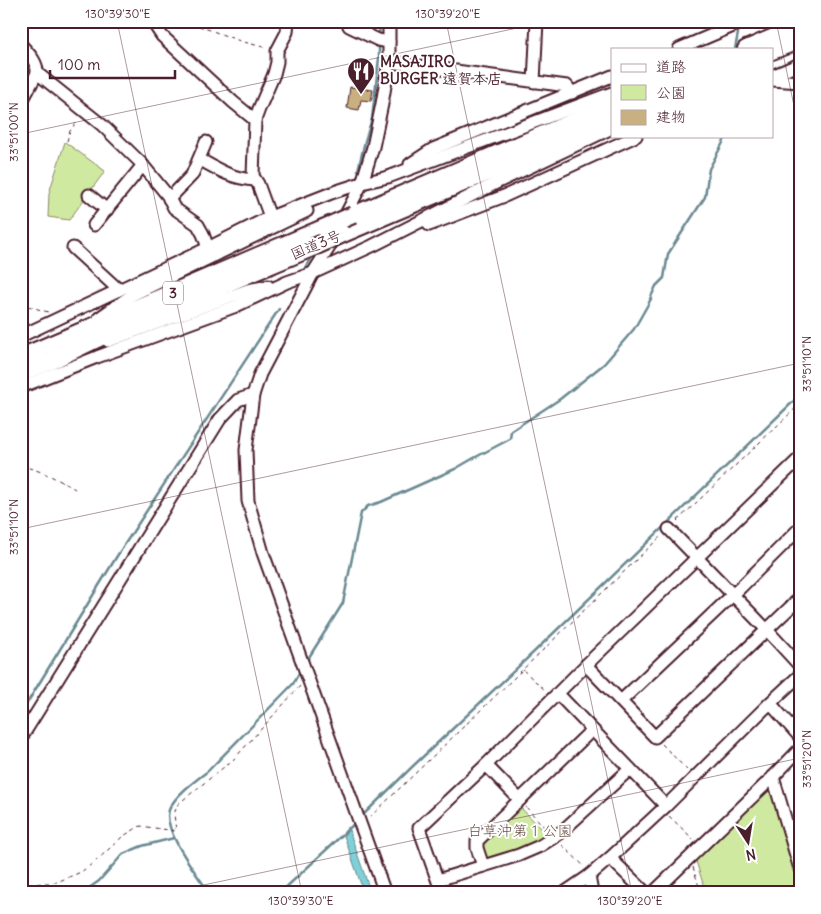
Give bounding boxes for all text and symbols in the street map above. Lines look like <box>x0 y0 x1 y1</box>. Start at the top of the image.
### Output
text: 130°39'30"E <box>85 6 151 21</box>
text: 130°39'20"E <box>415 6 481 21</box>
scale bar <box>50 48 175 80</box>
legend <box>611 48 774 138</box>
place label: MASAJIRO BURGER 遠賀本店 <box>380 52 502 88</box>
text: 100 m <box>58 55 100 74</box>
restaurant icon: MASAJIRO BURGER 遠賀本店 <box>346 56 376 95</box>
text: 道路 <box>656 57 686 76</box>
text: 公園 <box>656 83 686 102</box>
text: 33°51'00"N <box>6 102 21 162</box>
text: 建物 <box>656 107 686 126</box>
street label: 国道3号 <box>287 225 344 264</box>
road number: 3 <box>163 282 183 304</box>
text: 33°51'10"N <box>799 336 814 392</box>
text: 33°51'10"N <box>6 499 21 555</box>
text: 33°51'20"N <box>799 730 814 788</box>
north arrow <box>724 816 774 866</box>
park label: 白草沖第１公園 <box>467 821 573 840</box>
text: N <box>744 845 757 865</box>
text: 130°39'30"E <box>268 893 334 908</box>
text: 130°39'20"E <box>597 893 663 908</box>

